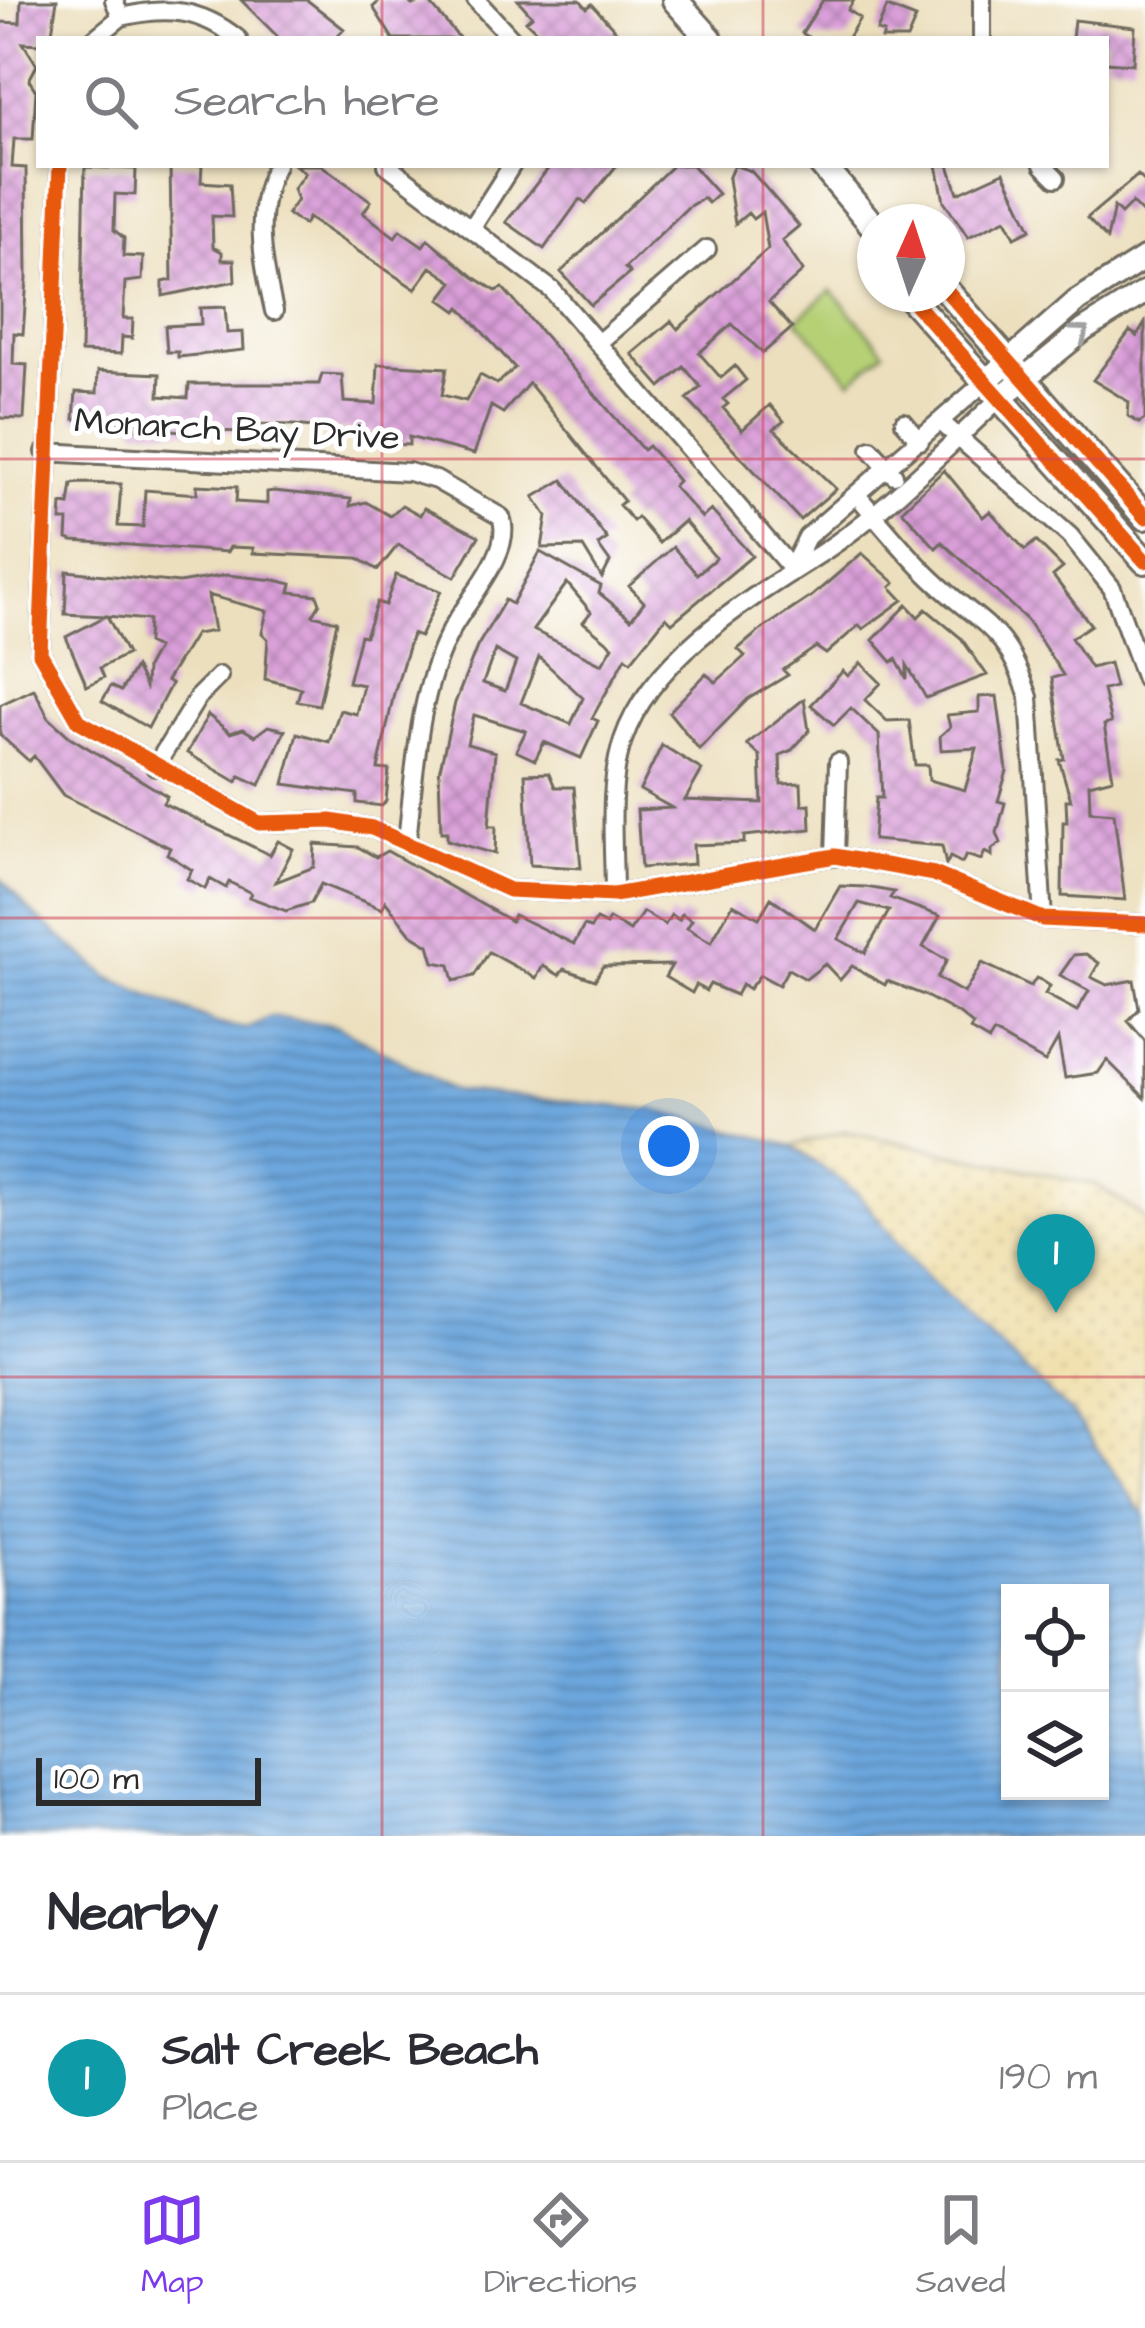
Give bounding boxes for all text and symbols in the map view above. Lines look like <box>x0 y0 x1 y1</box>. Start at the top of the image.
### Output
search box <box>36 36 1109 168</box>
icon: search <box>78 69 144 135</box>
text: Search here <box>174 71 440 133</box>
north arrow <box>857 204 965 312</box>
one-way arrow <box>1068 325 1090 347</box>
street label: Monarch Bay Drive <box>73 396 401 464</box>
your location <box>639 1116 699 1176</box>
pin: 1 <box>1017 1214 1095 1313</box>
map controls <box>1001 1584 1109 1800</box>
button: locate <box>1001 1584 1109 1692</box>
button: layers <box>1001 1692 1109 1800</box>
scale bar <box>36 1752 261 1805</box>
text: 100 m <box>54 1756 139 1802</box>
text: Nearby <box>48 1879 218 1950</box>
text: Salt Creek Beach <box>162 2020 538 2082</box>
text: 1 <box>85 2051 90 2105</box>
text: 190 m <box>999 2051 1097 2105</box>
text: Place <box>162 2082 259 2136</box>
tab: Map <box>139 2187 205 2305</box>
tab: Directions <box>484 2187 637 2305</box>
tab: Saved <box>916 2187 1006 2305</box>

